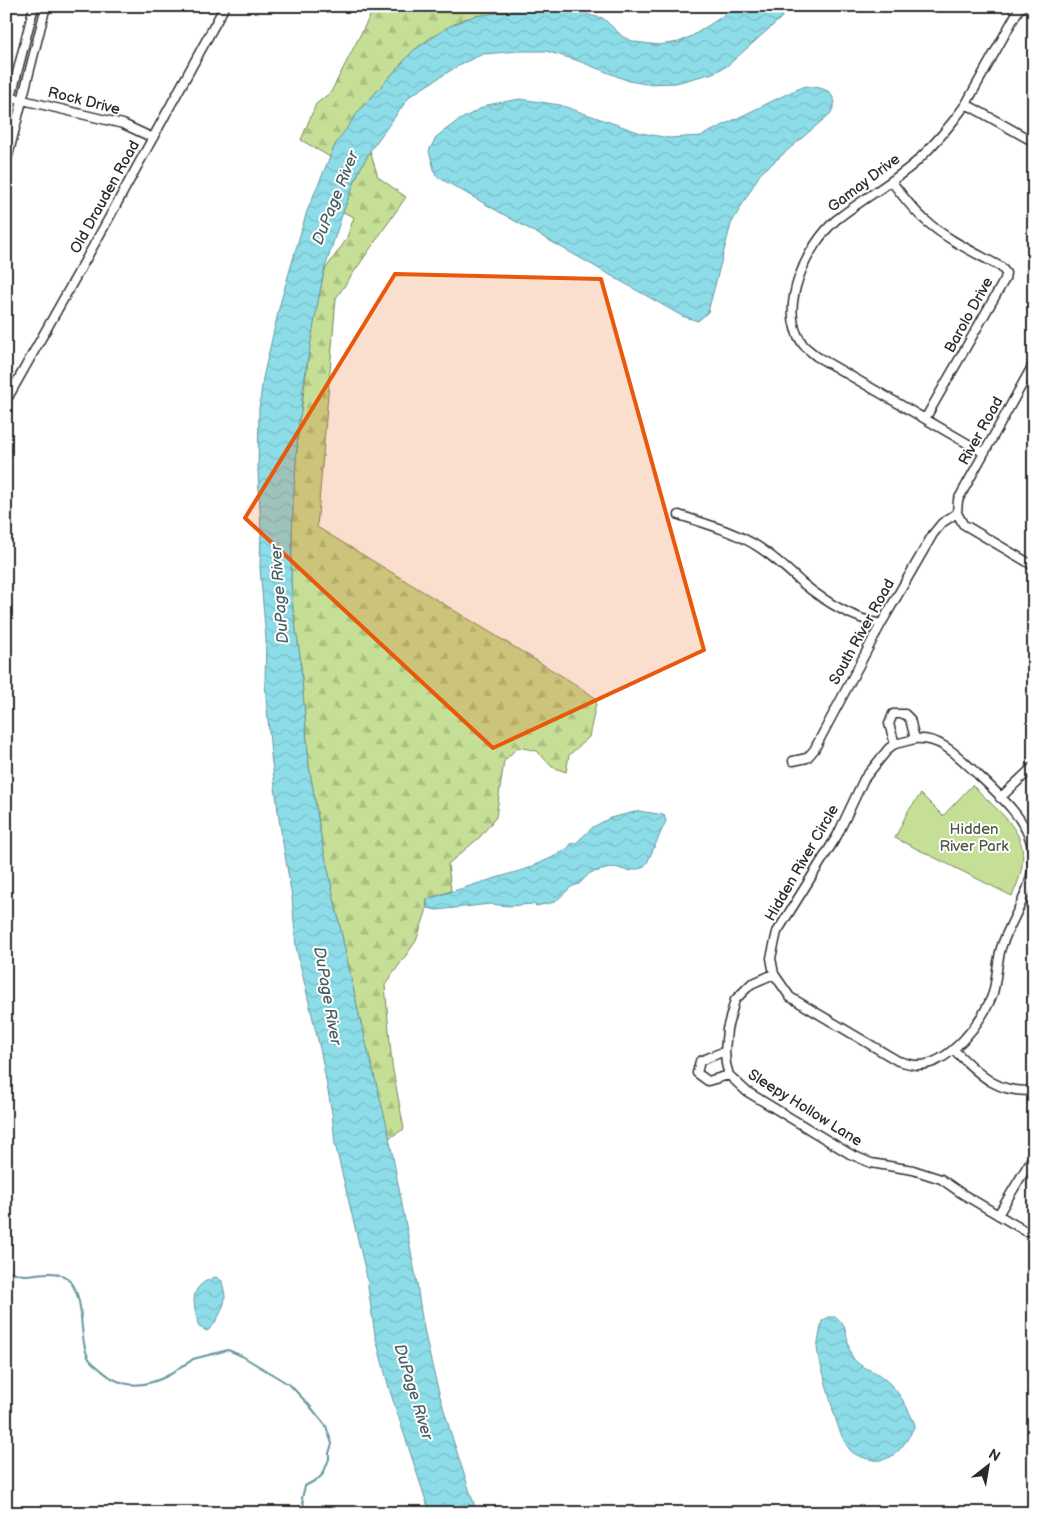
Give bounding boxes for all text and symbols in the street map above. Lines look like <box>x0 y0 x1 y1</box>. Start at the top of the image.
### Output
street label: Rock Drive <box>46 83 122 119</box>
street label: Old Drauden Road <box>66 137 144 257</box>
water label: DuPage River <box>309 147 364 248</box>
street label: Gamay Drive <box>824 150 904 216</box>
street label: Barolo Drive <box>940 274 998 356</box>
street label: River Road <box>954 393 1008 469</box>
water label: DuPage River <box>267 543 293 644</box>
street label: South River Road <box>825 576 899 688</box>
street label: Hidden River Circle <box>761 801 843 925</box>
park label: Hidden River Park <box>939 820 1009 856</box>
water label: DuPage River <box>309 945 345 1048</box>
street label: Sleepy Hollow Lane <box>744 1065 866 1151</box>
water label: DuPage River <box>389 1342 437 1443</box>
north arrow <box>962 1442 1012 1492</box>
text: N <box>986 1445 1003 1465</box>

